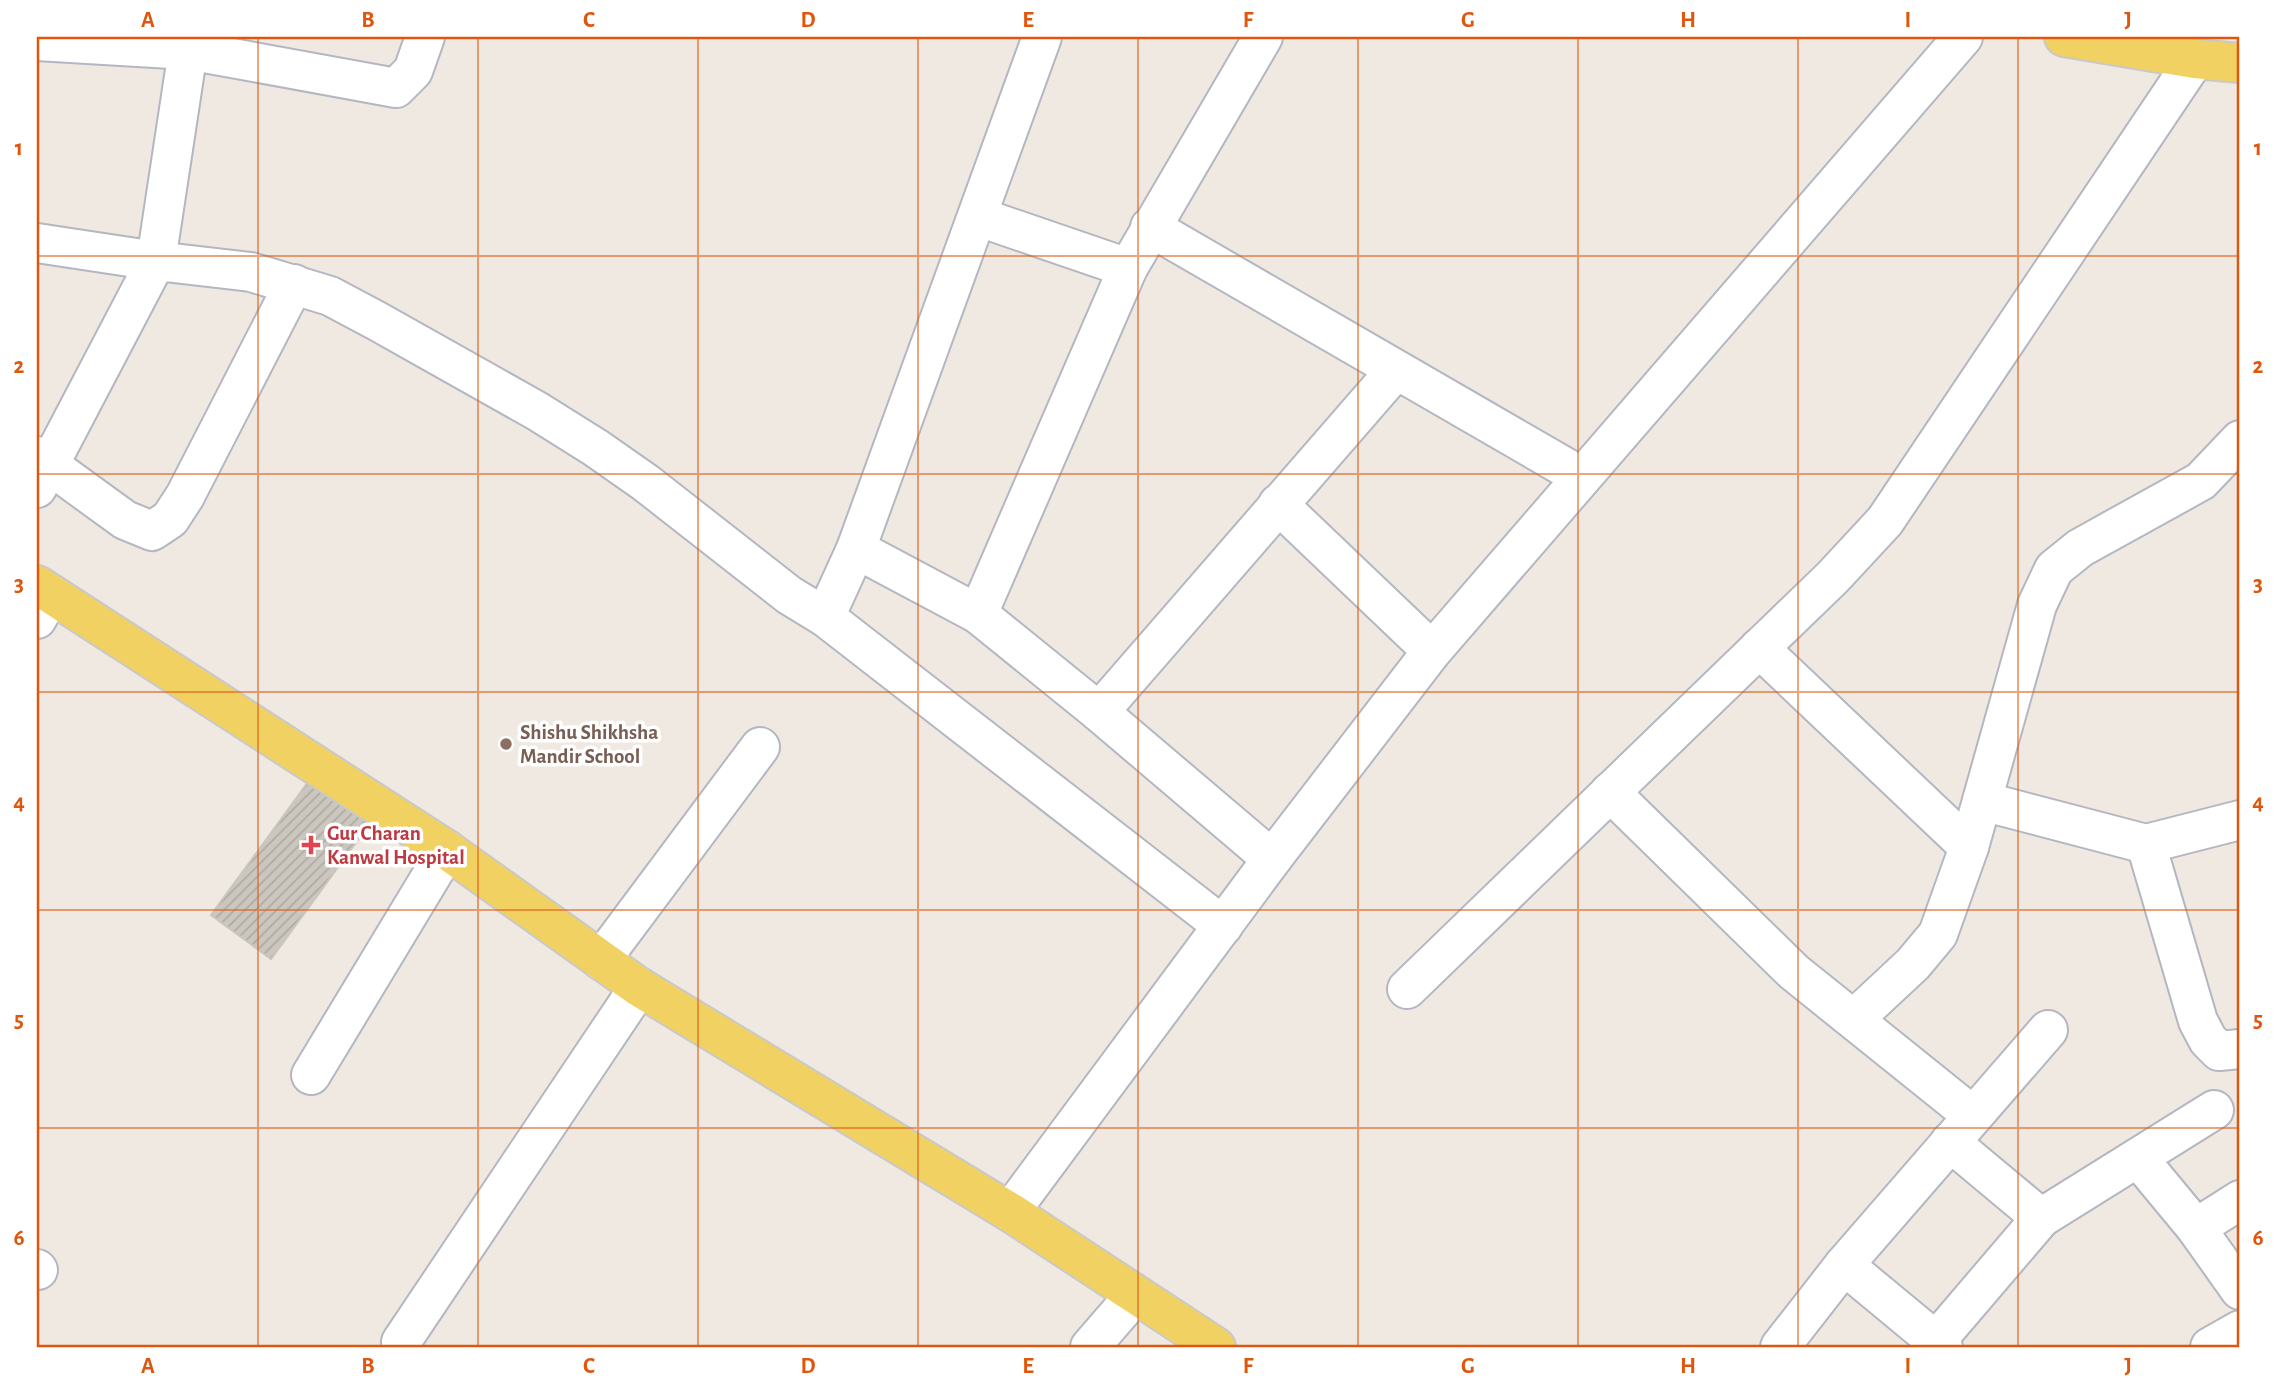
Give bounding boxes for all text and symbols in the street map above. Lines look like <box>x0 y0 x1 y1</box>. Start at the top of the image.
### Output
text: A <box>141 9 155 32</box>
text: B <box>361 9 375 32</box>
text: C <box>583 9 595 32</box>
text: D <box>800 9 816 32</box>
text: E <box>1022 9 1034 32</box>
text: F <box>1243 9 1254 32</box>
text: G <box>1461 9 1475 32</box>
text: H <box>1680 9 1696 32</box>
text: I <box>1905 9 1911 32</box>
text: J <box>2124 9 2132 32</box>
text: 1 <box>15 137 23 160</box>
text: 1 <box>2254 137 2262 160</box>
text: 2 <box>14 355 25 378</box>
text: 2 <box>2253 355 2264 378</box>
text: 3 <box>14 573 24 596</box>
text: 3 <box>2253 573 2263 596</box>
place label: Shishu Shikhsha Mandir School <box>520 722 658 767</box>
marker: Shishu Shikhsha Mandir School <box>498 736 514 752</box>
text: 4 <box>13 791 25 814</box>
text: 4 <box>2252 791 2264 814</box>
place label: Gur Charan Kanwal Hospital <box>327 823 465 868</box>
marker: Gur Charan Kanwal Hospital <box>301 835 321 855</box>
text: 5 <box>14 1009 24 1032</box>
text: 5 <box>2253 1009 2263 1032</box>
text: 6 <box>13 1227 25 1250</box>
text: 6 <box>2252 1227 2264 1250</box>
text: A <box>141 1355 155 1378</box>
text: B <box>361 1355 375 1378</box>
text: C <box>583 1355 595 1378</box>
text: D <box>800 1355 816 1378</box>
text: E <box>1022 1355 1034 1378</box>
text: F <box>1243 1355 1254 1378</box>
text: G <box>1461 1355 1475 1378</box>
text: H <box>1680 1355 1696 1378</box>
text: I <box>1905 1355 1911 1378</box>
text: J <box>2124 1355 2132 1378</box>

